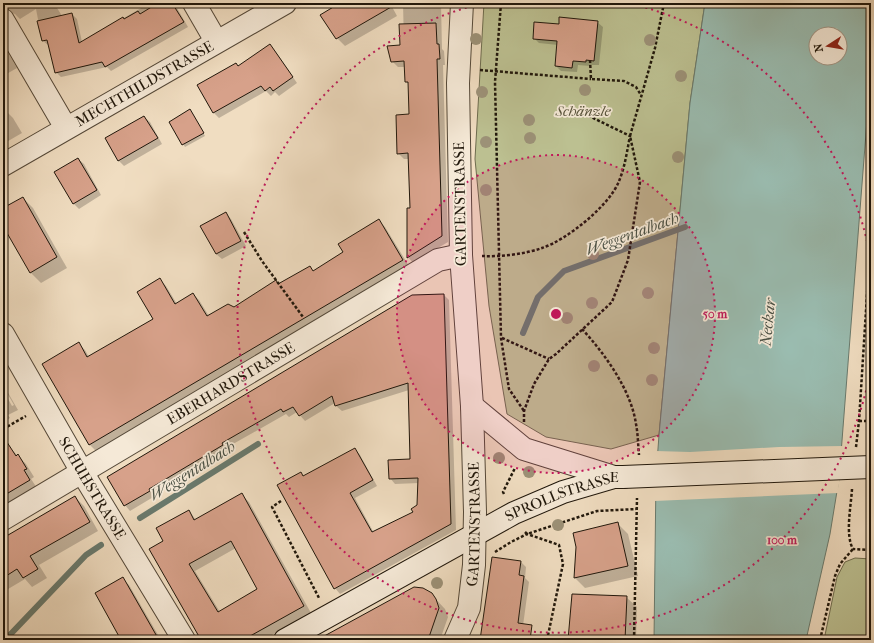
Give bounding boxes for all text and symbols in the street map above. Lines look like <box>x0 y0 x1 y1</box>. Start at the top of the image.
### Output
north arrow <box>808 26 848 66</box>
street label: MECHTHILDSTRASSE <box>72 37 217 131</box>
text: N <box>811 42 826 53</box>
park label: Schänzle <box>554 102 611 120</box>
street label: GARTENSTRASSE <box>450 142 470 266</box>
water label: Weggentalbach <box>583 208 681 259</box>
water label: Neckar <box>755 295 780 348</box>
centre of rings <box>549 307 563 321</box>
text: 50 m <box>703 307 728 321</box>
street label: EBERHARDSTRASSE <box>163 338 298 428</box>
street label: SCHUHSTRASSE <box>55 433 130 543</box>
water label: Weggentalbach <box>146 436 239 504</box>
street label: GARTENSTRASSE <box>463 462 484 587</box>
street label: SPROLLSTRASSE <box>502 468 619 525</box>
text: 100 m <box>767 533 798 547</box>

